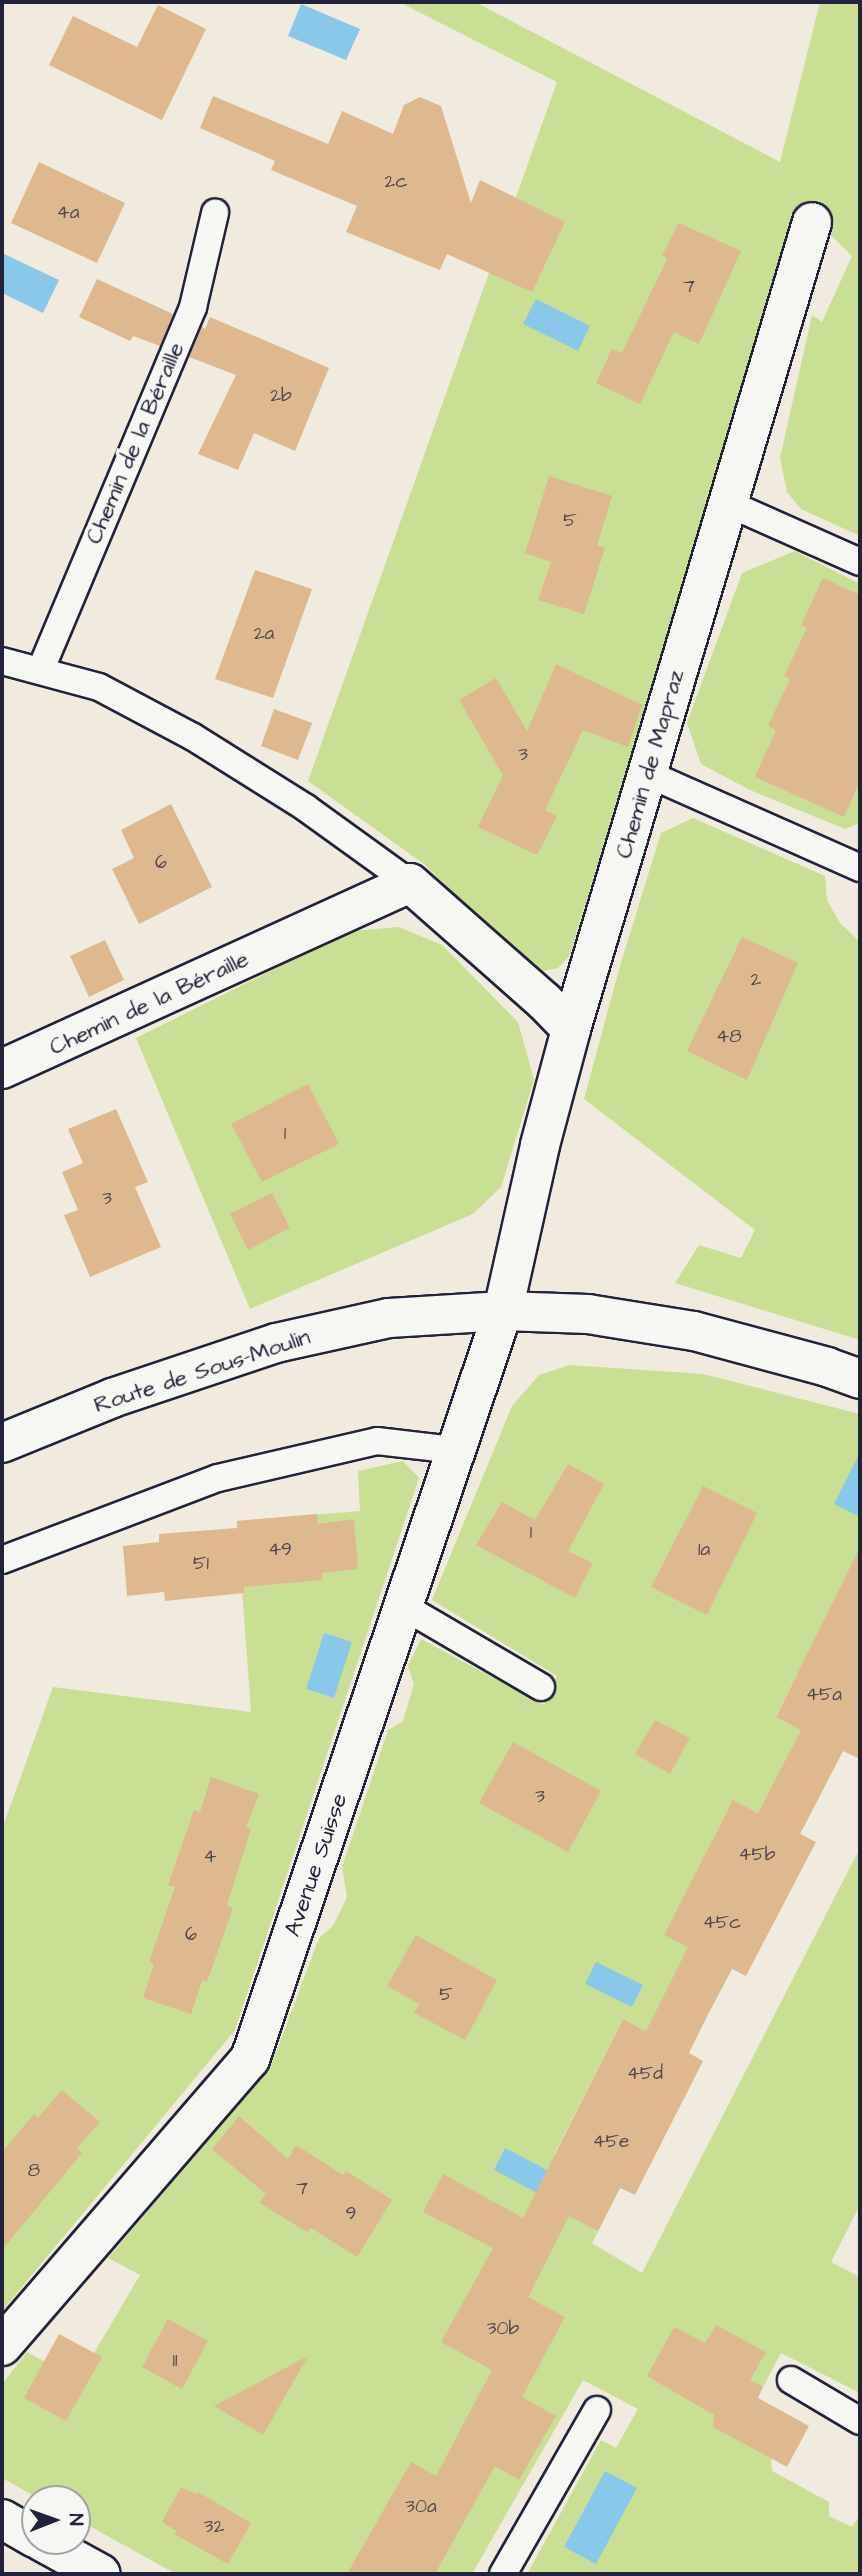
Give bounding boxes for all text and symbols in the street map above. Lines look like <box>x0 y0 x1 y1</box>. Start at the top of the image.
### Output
house number: 2c <box>385 171 407 193</box>
house number: 4a <box>57 202 79 224</box>
house number: 7 <box>683 276 695 298</box>
street label: Chemin de la Béraille <box>80 338 190 548</box>
house number: 2b <box>270 385 292 407</box>
house number: 5 <box>563 510 577 532</box>
house number: 2a <box>254 623 274 645</box>
street label: Chemin de Mapraz <box>610 666 690 862</box>
house number: 3 <box>518 744 528 766</box>
house number: 6 <box>155 852 167 874</box>
street label: Chemin de la Béraille <box>45 945 253 1061</box>
house number: 2 <box>751 969 761 991</box>
house number: 48 <box>716 1026 742 1048</box>
house number: 1 <box>284 1123 286 1145</box>
house number: 3 <box>102 1188 112 1210</box>
street label: Route de Sous-Moulin <box>90 1323 314 1419</box>
house number: 1 <box>530 1522 532 1544</box>
house number: 49 <box>268 1539 292 1561</box>
house number: 1a <box>698 1539 710 1561</box>
house number: 51 <box>193 1553 209 1575</box>
house number: 45a <box>806 1684 842 1706</box>
house number: 3 <box>535 1786 545 1808</box>
street label: Avenue Suisse <box>279 1790 353 1940</box>
house number: 45b <box>738 1844 776 1866</box>
house number: 4 <box>204 1846 216 1868</box>
house number: 45c <box>703 1912 741 1934</box>
house number: 6 <box>185 1924 197 1946</box>
house number: 5 <box>439 1984 453 2006</box>
house number: 45d <box>627 2063 663 2085</box>
house number: 45e <box>593 2131 629 2153</box>
house number: 8 <box>28 2160 40 2182</box>
house number: 7 <box>296 2178 308 2200</box>
house number: 9 <box>346 2203 356 2225</box>
house number: 30b <box>487 2318 519 2340</box>
house number: 11 <box>173 2350 177 2372</box>
north arrow <box>21 2485 91 2555</box>
house number: 30a <box>405 2496 437 2518</box>
text: N <box>62 2513 89 2526</box>
house number: 32 <box>204 2516 224 2538</box>

